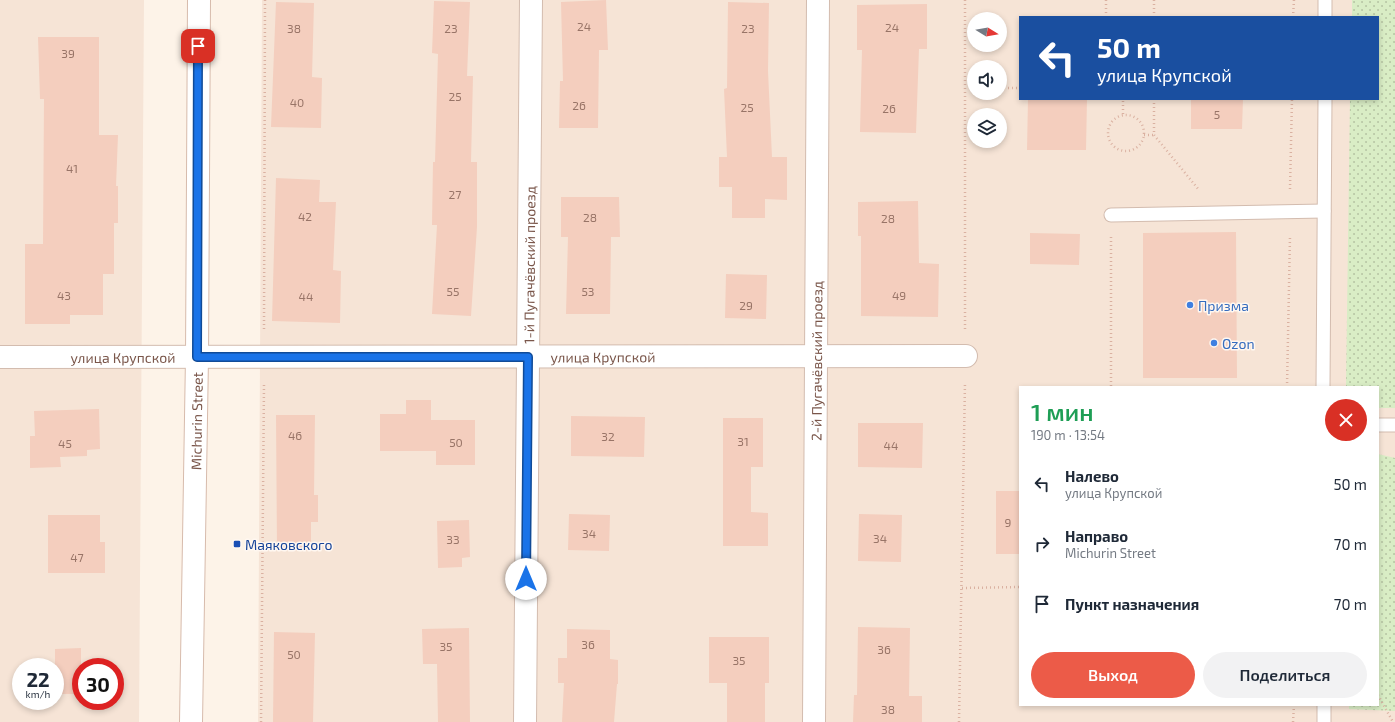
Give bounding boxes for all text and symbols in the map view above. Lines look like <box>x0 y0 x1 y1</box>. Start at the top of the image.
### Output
north arrow <box>967 12 1007 52</box>
map controls <box>967 12 1007 148</box>
house number: 24 <box>577 19 591 33</box>
house number: 24 <box>885 20 899 34</box>
house number: 38 <box>287 21 301 35</box>
house number: 23 <box>444 21 458 35</box>
house number: 23 <box>741 21 755 35</box>
pin <box>181 29 215 63</box>
text: 50 m <box>1097 30 1161 64</box>
icon: left <box>1031 32 1083 84</box>
icon: arrive <box>187 35 209 57</box>
house number: 39 <box>61 46 75 60</box>
button: sound <box>967 60 1007 100</box>
text: улица Крупской <box>1097 64 1232 86</box>
house number: 25 <box>448 89 462 103</box>
house number: 40 <box>290 95 304 109</box>
house number: 26 <box>572 98 586 112</box>
house number: 25 <box>740 100 754 114</box>
house number: 26 <box>882 101 896 115</box>
house number: 5 <box>1214 107 1220 121</box>
button: layers <box>967 108 1007 148</box>
house number: 41 <box>66 161 78 175</box>
street label: 1-й Пугачёвский проезд <box>520 186 538 344</box>
house number: 27 <box>449 187 461 201</box>
house number: 42 <box>298 209 312 223</box>
house number: 28 <box>583 210 597 224</box>
house number: 28 <box>881 211 895 225</box>
street label: 2-й Пугачёвский проезд <box>807 281 825 441</box>
house number: 55 <box>447 284 459 298</box>
house number: 53 <box>581 284 595 298</box>
house number: 43 <box>57 288 71 302</box>
house number: 49 <box>892 288 906 302</box>
house number: 44 <box>299 289 313 303</box>
place label: Призма <box>1198 297 1249 314</box>
house number: 29 <box>739 298 753 312</box>
marker: Призма <box>1185 300 1195 310</box>
place label: Ozon <box>1222 335 1255 352</box>
marker: Ozon <box>1209 338 1219 348</box>
street label: улица Крупской <box>71 348 175 365</box>
street label: улица Крупской <box>551 348 655 365</box>
street label: Michurin Street <box>187 372 205 470</box>
text: 1 мин <box>1031 397 1093 426</box>
button: close <box>1325 399 1367 441</box>
text: 190 m · 13:54 <box>1031 427 1105 443</box>
house number: 46 <box>288 428 302 442</box>
house number: 32 <box>601 429 615 443</box>
house number: 31 <box>737 434 749 448</box>
house number: 50 <box>449 435 463 449</box>
house number: 45 <box>58 436 72 450</box>
house number: 44 <box>884 438 898 452</box>
text: Налево <box>1065 467 1119 485</box>
icon: left <box>1031 473 1053 495</box>
text: 50 m <box>1333 475 1367 493</box>
text: улица Крупской <box>1065 485 1162 501</box>
house number: 9 <box>1005 515 1012 529</box>
house number: 34 <box>582 526 596 540</box>
text: Направо <box>1065 527 1128 545</box>
house number: 34 <box>873 531 887 545</box>
house number: 33 <box>446 532 460 546</box>
icon: right <box>1031 533 1053 555</box>
text: 70 m <box>1334 535 1367 553</box>
place label: Маяковского <box>245 536 332 553</box>
marker: Маяковского <box>232 539 242 549</box>
text: Michurin Street <box>1065 545 1156 561</box>
house number: 47 <box>70 550 84 564</box>
position arrow <box>505 558 547 600</box>
icon: arrive <box>1031 593 1053 615</box>
text: Пункт назначения <box>1065 595 1199 613</box>
text: 70 m <box>1334 595 1367 613</box>
house number: 36 <box>581 637 595 651</box>
house number: 35 <box>439 639 453 653</box>
house number: 36 <box>877 642 891 656</box>
house number: 50 <box>287 647 301 661</box>
button: Выход <box>1031 652 1195 698</box>
button: Поделиться <box>1203 652 1367 698</box>
house number: 35 <box>732 653 746 667</box>
speed limit sign: 30 <box>72 658 124 710</box>
text: 22 <box>26 667 50 691</box>
text: km/h <box>26 688 50 700</box>
house number: 38 <box>881 702 895 716</box>

